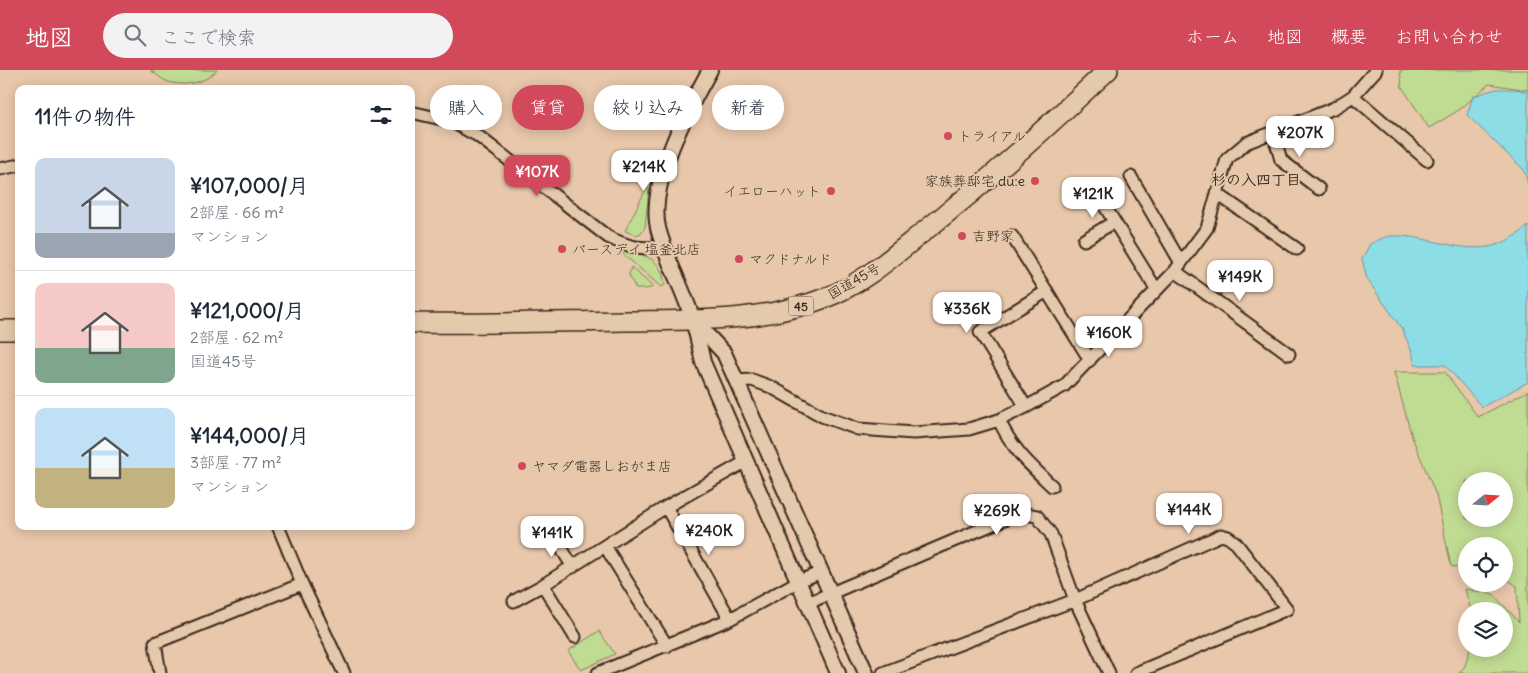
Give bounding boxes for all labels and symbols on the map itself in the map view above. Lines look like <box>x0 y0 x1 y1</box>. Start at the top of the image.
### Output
pin: ¥207K <box>1265 116 1335 158</box>
place label: トライアル <box>958 127 1027 145</box>
marker: トライアル <box>942 130 954 142</box>
pin: ¥214K <box>609 150 679 192</box>
pin: ¥107K <box>502 154 572 197</box>
district label: 杉の入四丁目 <box>1211 170 1301 189</box>
place label: 家族葬邸宅 du:e <box>925 172 1025 190</box>
marker: 家族葬邸宅 du:e <box>1029 175 1041 187</box>
pin: ¥121K <box>1058 176 1128 219</box>
place label: イエローハット <box>723 182 821 200</box>
marker: イエローハット <box>825 185 837 197</box>
place label: 吉野家 <box>972 227 1014 245</box>
marker: 吉野家 <box>956 230 968 242</box>
place label: バースデイ 塩釜北店 <box>572 240 701 258</box>
marker: バースデイ 塩釜北店 <box>556 243 568 255</box>
place label: マクドナルド <box>749 250 832 268</box>
marker: マクドナルド <box>733 253 745 265</box>
street label: 国道45号 <box>824 259 884 303</box>
pin: ¥149K <box>1205 260 1275 302</box>
pin: ¥336K <box>932 292 1002 334</box>
road number: 45 <box>788 297 814 316</box>
pin: ¥160K <box>1074 316 1144 358</box>
place label: ヤマダ電器しおがま店 <box>532 457 672 475</box>
marker: ヤマダ電器しおがま店 <box>516 460 528 472</box>
north arrow <box>1458 472 1512 528</box>
pin: ¥144K <box>1154 492 1224 535</box>
pin: ¥269K <box>962 494 1032 536</box>
pin: ¥240K <box>674 514 744 556</box>
pin: ¥141K <box>517 516 587 558</box>

